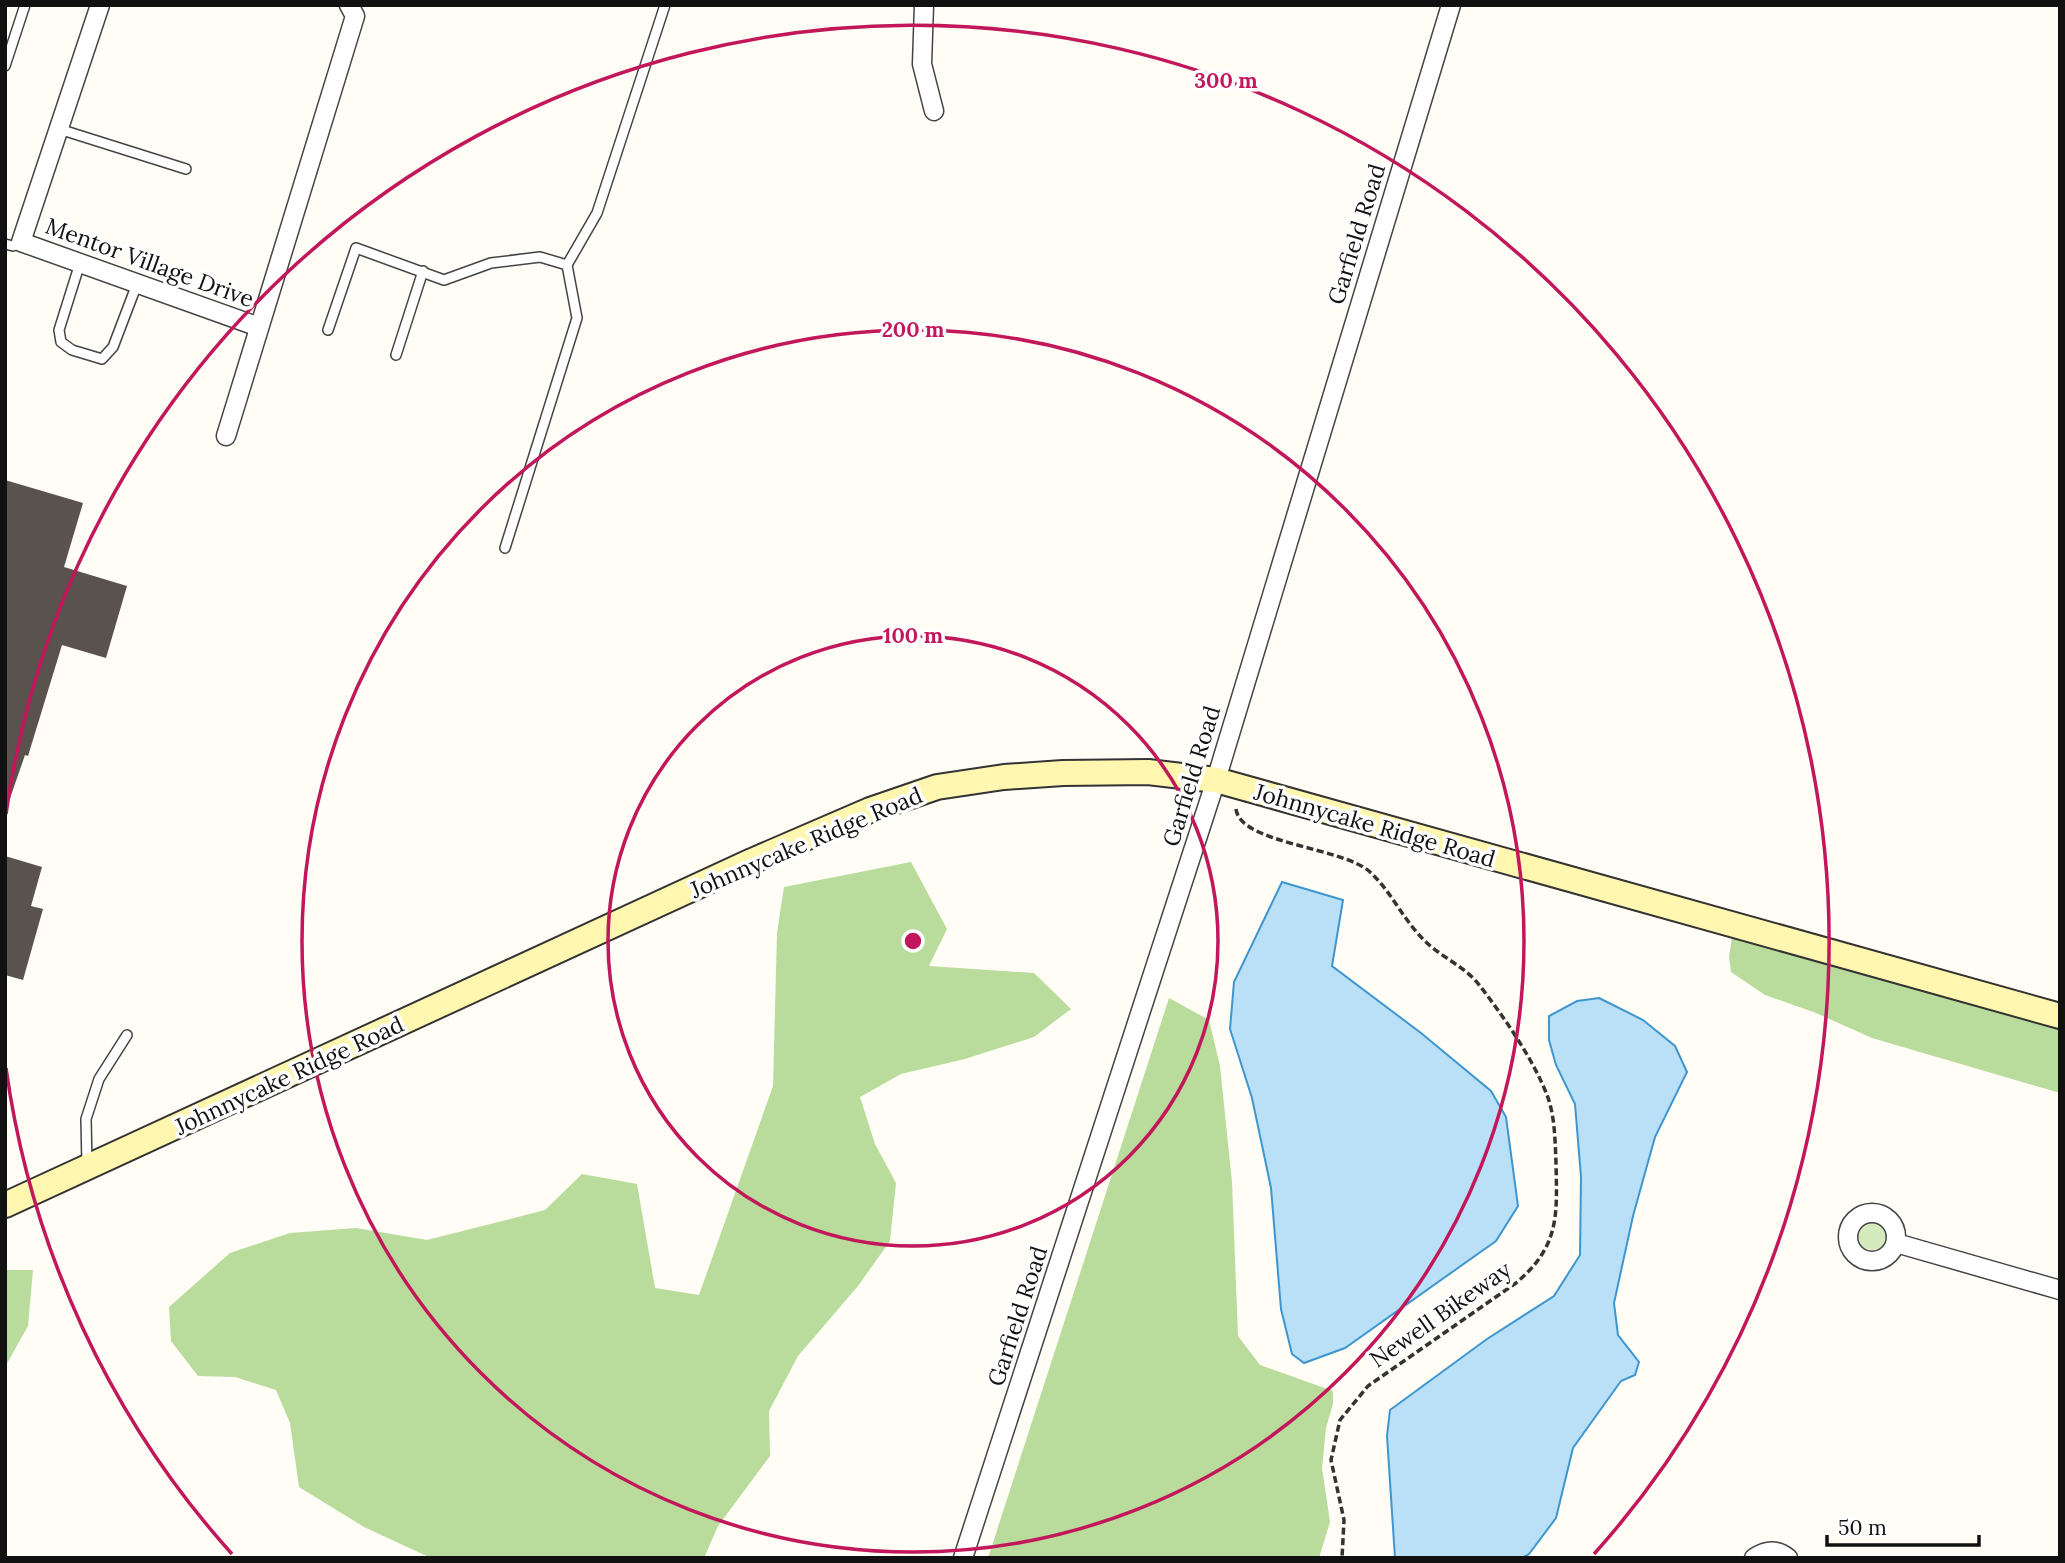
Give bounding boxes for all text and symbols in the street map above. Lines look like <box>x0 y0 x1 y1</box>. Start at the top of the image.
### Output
text: 300 m <box>1194 67 1258 94</box>
street label: Garfield Road <box>1321 160 1391 308</box>
street label: Mentor Village Drive <box>42 211 258 313</box>
text: 200 m <box>882 316 944 343</box>
text: 100 m <box>883 622 943 649</box>
street label: Garfield Road <box>1156 702 1226 850</box>
street label: Johnnycake Ridge Road <box>1250 776 1499 873</box>
street label: Johnnycake Ridge Road <box>685 780 927 904</box>
centre of rings <box>901 929 925 953</box>
street label: Johnnycake Ridge Road <box>169 1009 408 1141</box>
street label: Garfield Road <box>981 1242 1053 1390</box>
street label: Newell Bikeway <box>1364 1254 1517 1373</box>
scale bar <box>1827 1504 1979 1548</box>
text: 50 m <box>1838 1514 1887 1541</box>

